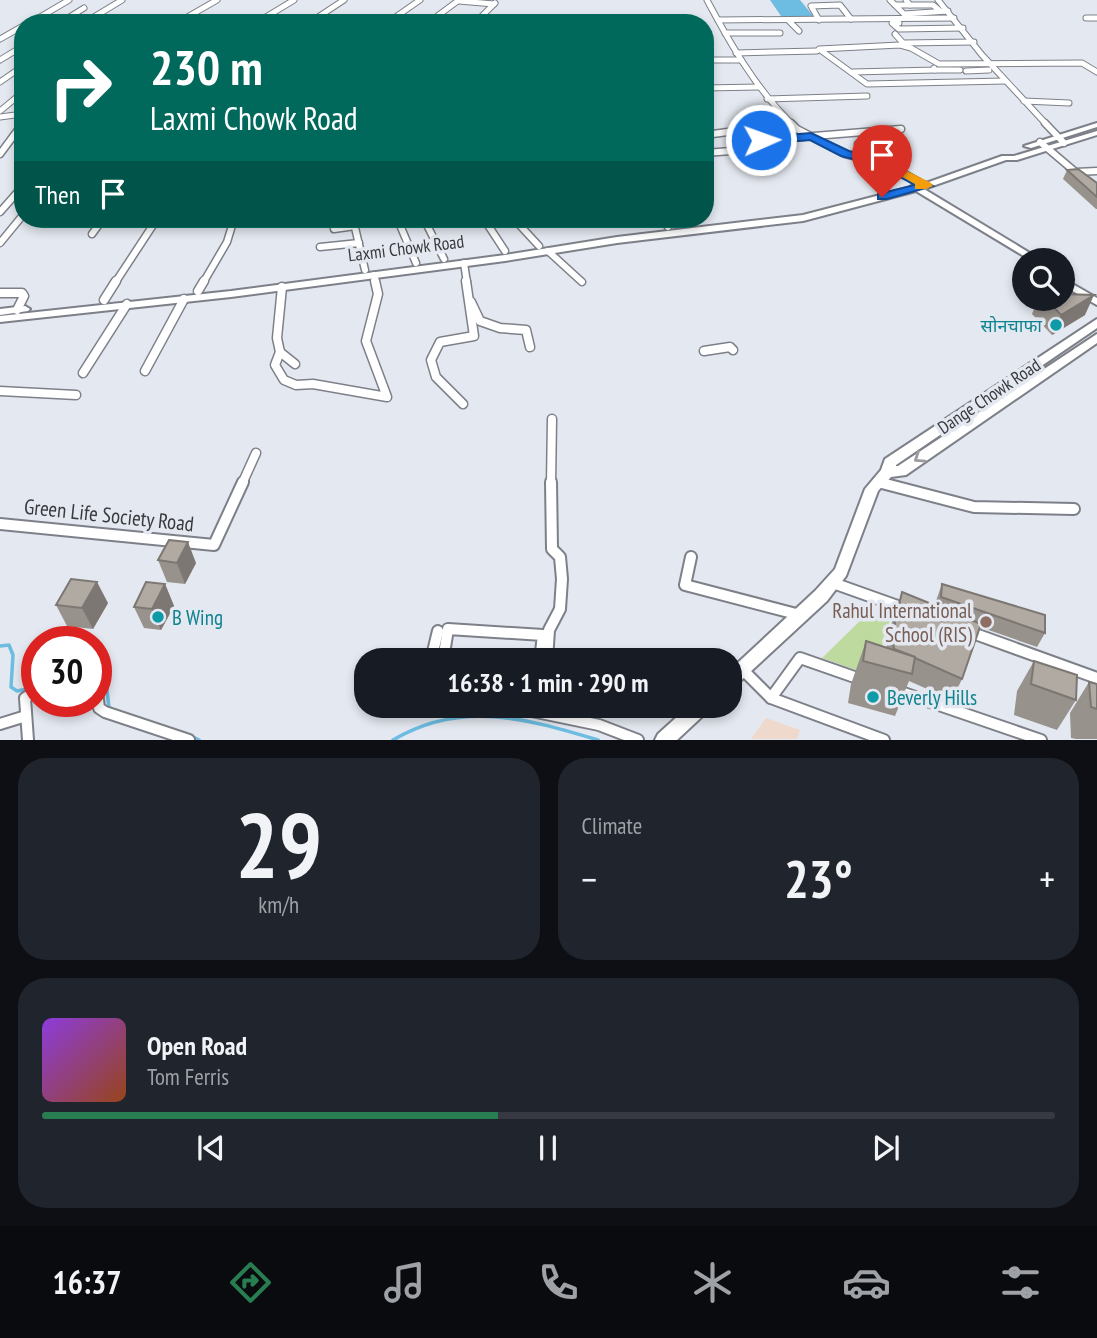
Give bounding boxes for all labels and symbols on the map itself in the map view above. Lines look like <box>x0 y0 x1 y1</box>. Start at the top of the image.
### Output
position arrow <box>724 103 798 177</box>
pin <box>852 125 912 197</box>
street label: Laxmi Chowk Road <box>347 229 465 267</box>
place label: सोनचाफा <box>981 314 1042 337</box>
marker: सोनचाफा <box>1048 317 1064 333</box>
street label: Dange Chowk Road <box>933 353 1045 439</box>
one-way arrow <box>914 450 927 462</box>
street label: Green Life Society Road <box>23 493 195 537</box>
place label: Rahul International School (RIS) <box>832 597 972 648</box>
place label: B Wing <box>172 604 223 631</box>
marker: B Wing <box>150 609 166 625</box>
marker: Rahul International School (RIS) <box>978 614 994 630</box>
speed limit sign: 30 <box>21 626 112 717</box>
place label: Beverly Hills <box>887 684 977 711</box>
marker: Beverly Hills <box>865 689 881 705</box>

